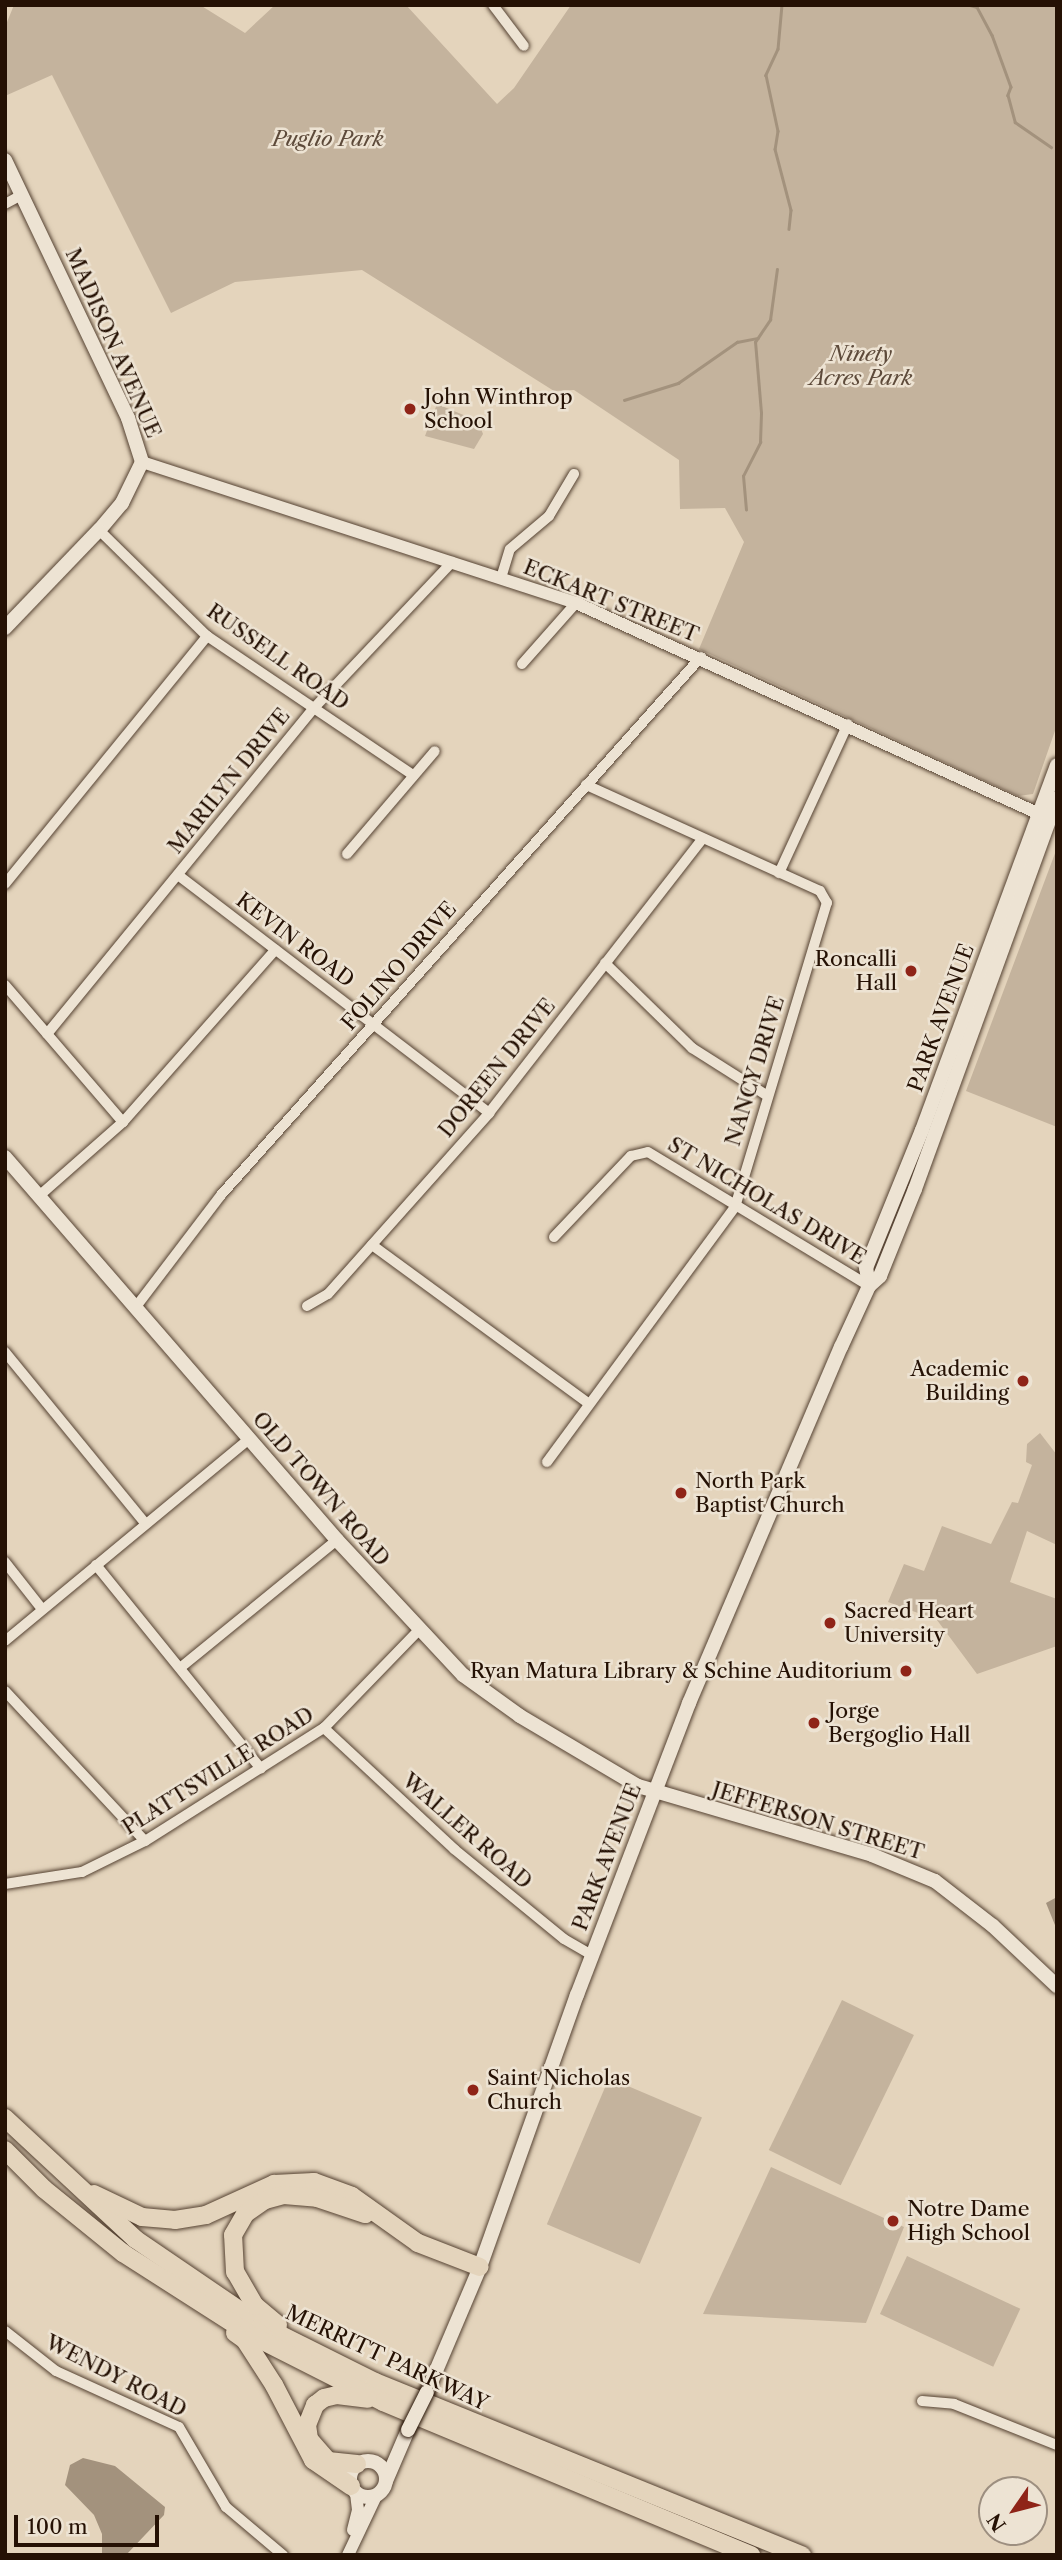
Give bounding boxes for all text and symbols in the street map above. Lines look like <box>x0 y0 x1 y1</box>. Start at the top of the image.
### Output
park label: Puglio Park <box>272 126 384 152</box>
street label: MADISON AVENUE <box>60 244 166 442</box>
park label: Ninety Acres Park <box>809 341 913 391</box>
place label: John Winthrop School <box>424 384 573 434</box>
marker: John Winthrop School <box>402 401 418 417</box>
street label: ECKART STREET <box>519 554 703 648</box>
street label: RUSSELL ROAD <box>202 598 354 716</box>
street label: MARILYN DRIVE <box>163 703 295 859</box>
street label: KEVIN ROAD <box>231 887 359 993</box>
street label: FOLINO DRIVE <box>336 896 462 1036</box>
street label: PARK AVENUE <box>902 940 980 1096</box>
place label: Roncalli Hall <box>815 946 897 996</box>
marker: Roncalli Hall <box>903 963 919 979</box>
street label: NANCY DRIVE <box>720 993 790 1149</box>
street label: DOREEN DRIVE <box>433 994 561 1142</box>
street label: ST NICHOLAS DRIVE <box>663 1132 871 1270</box>
place label: Academic Building <box>910 1356 1009 1406</box>
marker: Academic Building <box>1015 1373 1031 1389</box>
street label: OLD TOWN ROAD <box>247 1407 395 1571</box>
place label: North Park Baptist Church <box>695 1468 845 1518</box>
marker: North Park Baptist Church <box>673 1485 689 1501</box>
place label: Sacred Heart University <box>844 1598 974 1648</box>
marker: Sacred Heart University <box>822 1615 838 1631</box>
place label: Ryan Matura Library & Schine Auditorium <box>468 1658 892 1684</box>
marker: Ryan Matura Library & Schine Auditorium <box>898 1663 914 1679</box>
place label: Jorge Bergoglio Hall <box>828 1698 971 1748</box>
street label: PLATTSVILLE ROAD <box>118 1702 318 1840</box>
marker: Jorge Bergoglio Hall <box>806 1715 822 1731</box>
street label: WALLER ROAD <box>397 1768 537 1894</box>
street label: JEFFERSON STREET <box>709 1777 927 1865</box>
street label: PARK AVENUE <box>567 1779 647 1935</box>
place label: Saint Nicholas Church <box>487 2065 630 2115</box>
marker: Saint Nicholas Church <box>465 2082 481 2098</box>
place label: Notre Dame High School <box>907 2196 1030 2246</box>
marker: Notre Dame High School <box>885 2213 901 2229</box>
street label: MERRITT PARKWAY <box>281 2300 493 2416</box>
street label: WENDY ROAD <box>41 2329 191 2423</box>
north arrow <box>978 2476 1048 2546</box>
scale bar <box>18 2500 163 2544</box>
text: N <box>983 2509 1011 2536</box>
text: 100 m <box>27 2514 88 2539</box>

